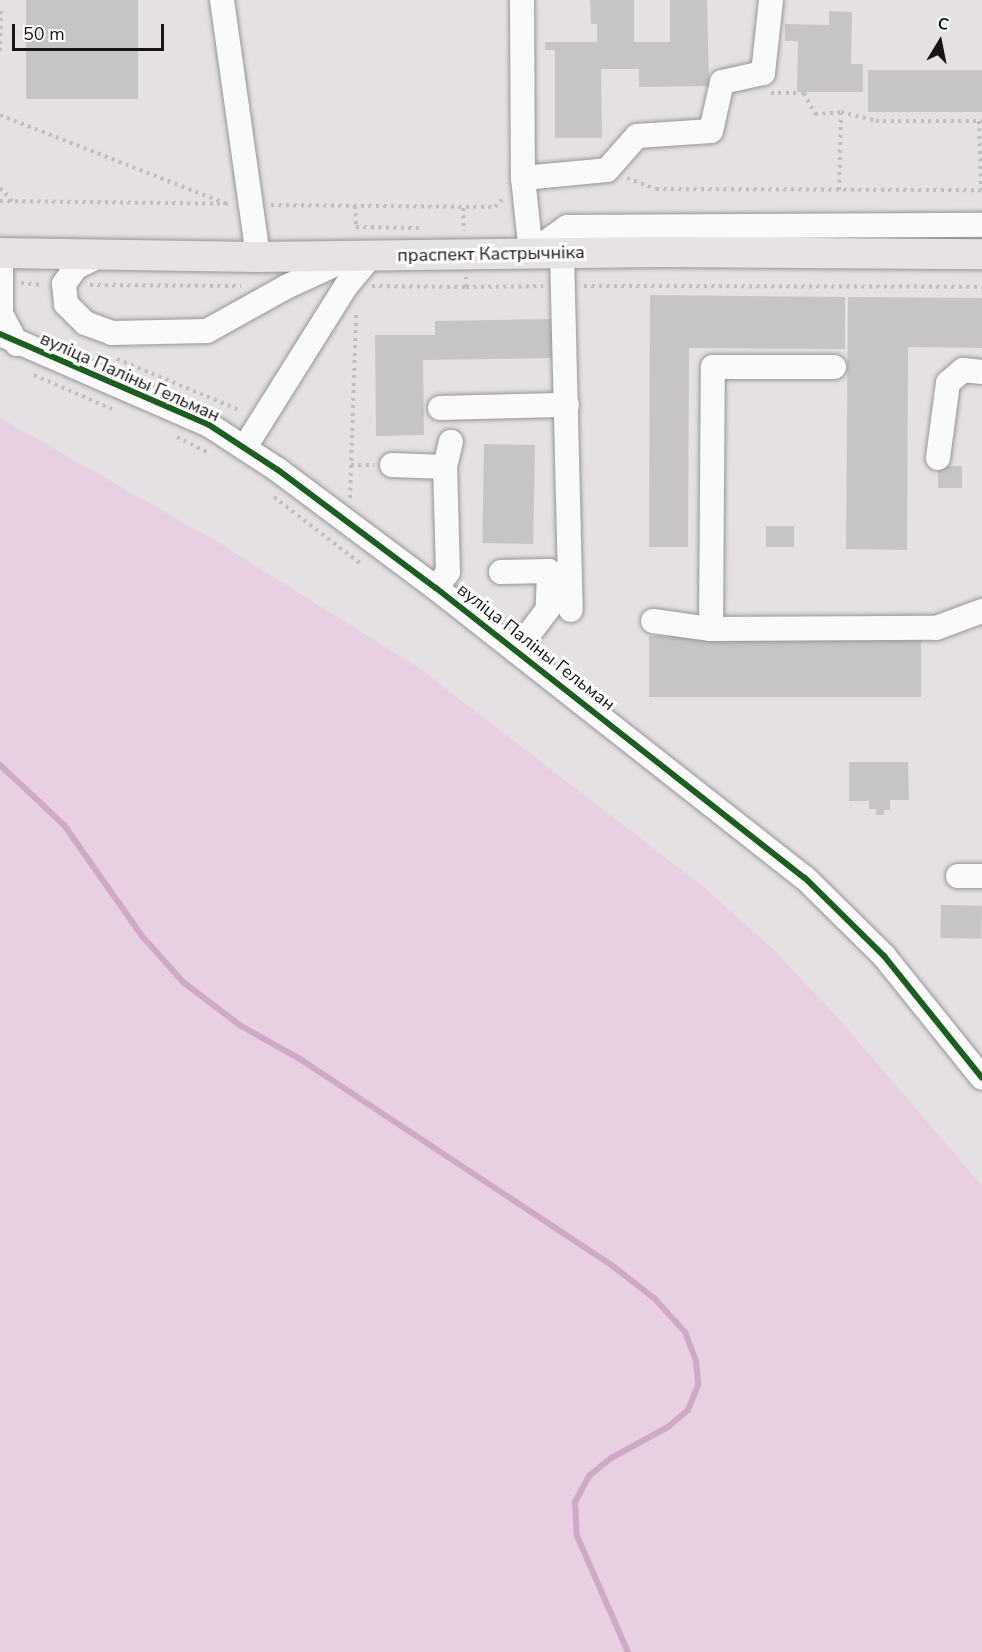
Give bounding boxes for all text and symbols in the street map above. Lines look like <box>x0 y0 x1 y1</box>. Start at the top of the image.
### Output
scale bar <box>15 12 166 50</box>
north arrow <box>910 12 970 72</box>
text: С <box>936 12 950 36</box>
text: 50 m <box>23 22 65 46</box>
street label: праспект Кастрычніка <box>397 242 585 266</box>
street label: вуліца Паліны Гельман <box>37 328 223 426</box>
street label: вуліца Паліны Гельман <box>453 579 619 715</box>

